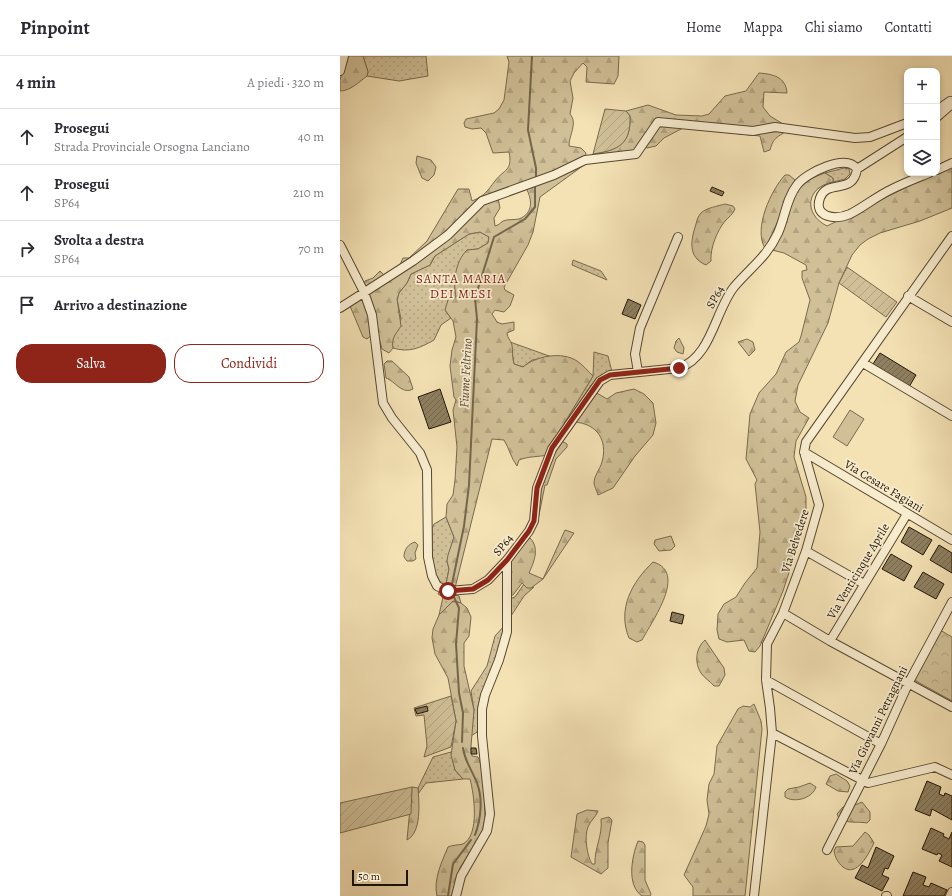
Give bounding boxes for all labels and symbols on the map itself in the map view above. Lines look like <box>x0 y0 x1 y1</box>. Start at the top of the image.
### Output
district label: SANTA MARIA DEI MESI <box>416 270 506 302</box>
street label: SP64 <box>702 282 728 311</box>
water label: Fiume Feltrino <box>455 338 476 408</box>
route end <box>670 359 688 377</box>
street label: Via Cesare Fagiani <box>841 456 927 516</box>
street label: Via Belvedere <box>777 507 813 576</box>
street label: Via Venticinque Aprile <box>823 520 893 623</box>
street label: SP64 <box>489 530 517 559</box>
route start <box>439 582 457 600</box>
street label: Via Giovanni Petragnani <box>844 663 911 778</box>
scale bar <box>352 868 408 887</box>

